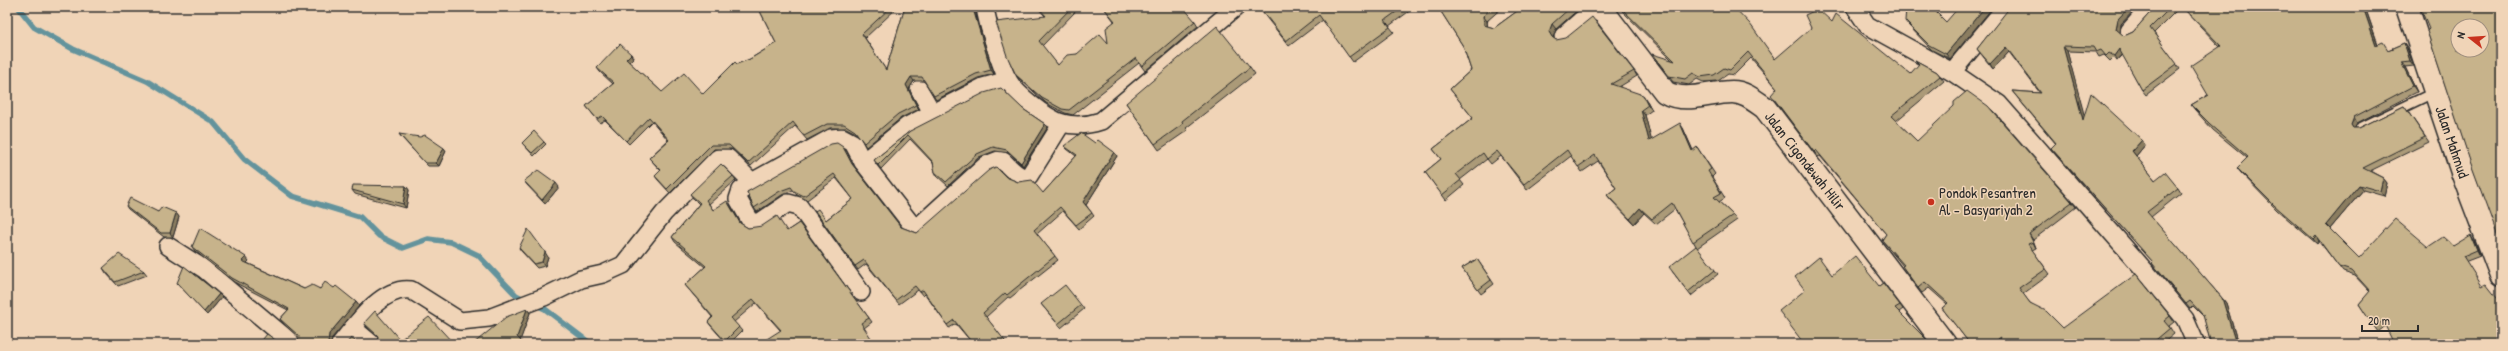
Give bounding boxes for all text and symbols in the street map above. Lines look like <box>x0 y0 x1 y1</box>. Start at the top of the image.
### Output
north arrow <box>2450 18 2490 58</box>
text: N <box>2453 30 2468 40</box>
street label: Jalan Mahmud <box>2430 103 2475 181</box>
street label: Jalan Cigondewah Hilir <box>1760 107 1851 215</box>
place label: Pondok Pesantren Al - Basyariyah 2 <box>1939 182 2036 220</box>
marker: Pondok Pesantren Al - Basyariyah 2 <box>1926 197 1936 207</box>
scale bar <box>2362 307 2418 333</box>
text: 20 m <box>2368 312 2390 329</box>

